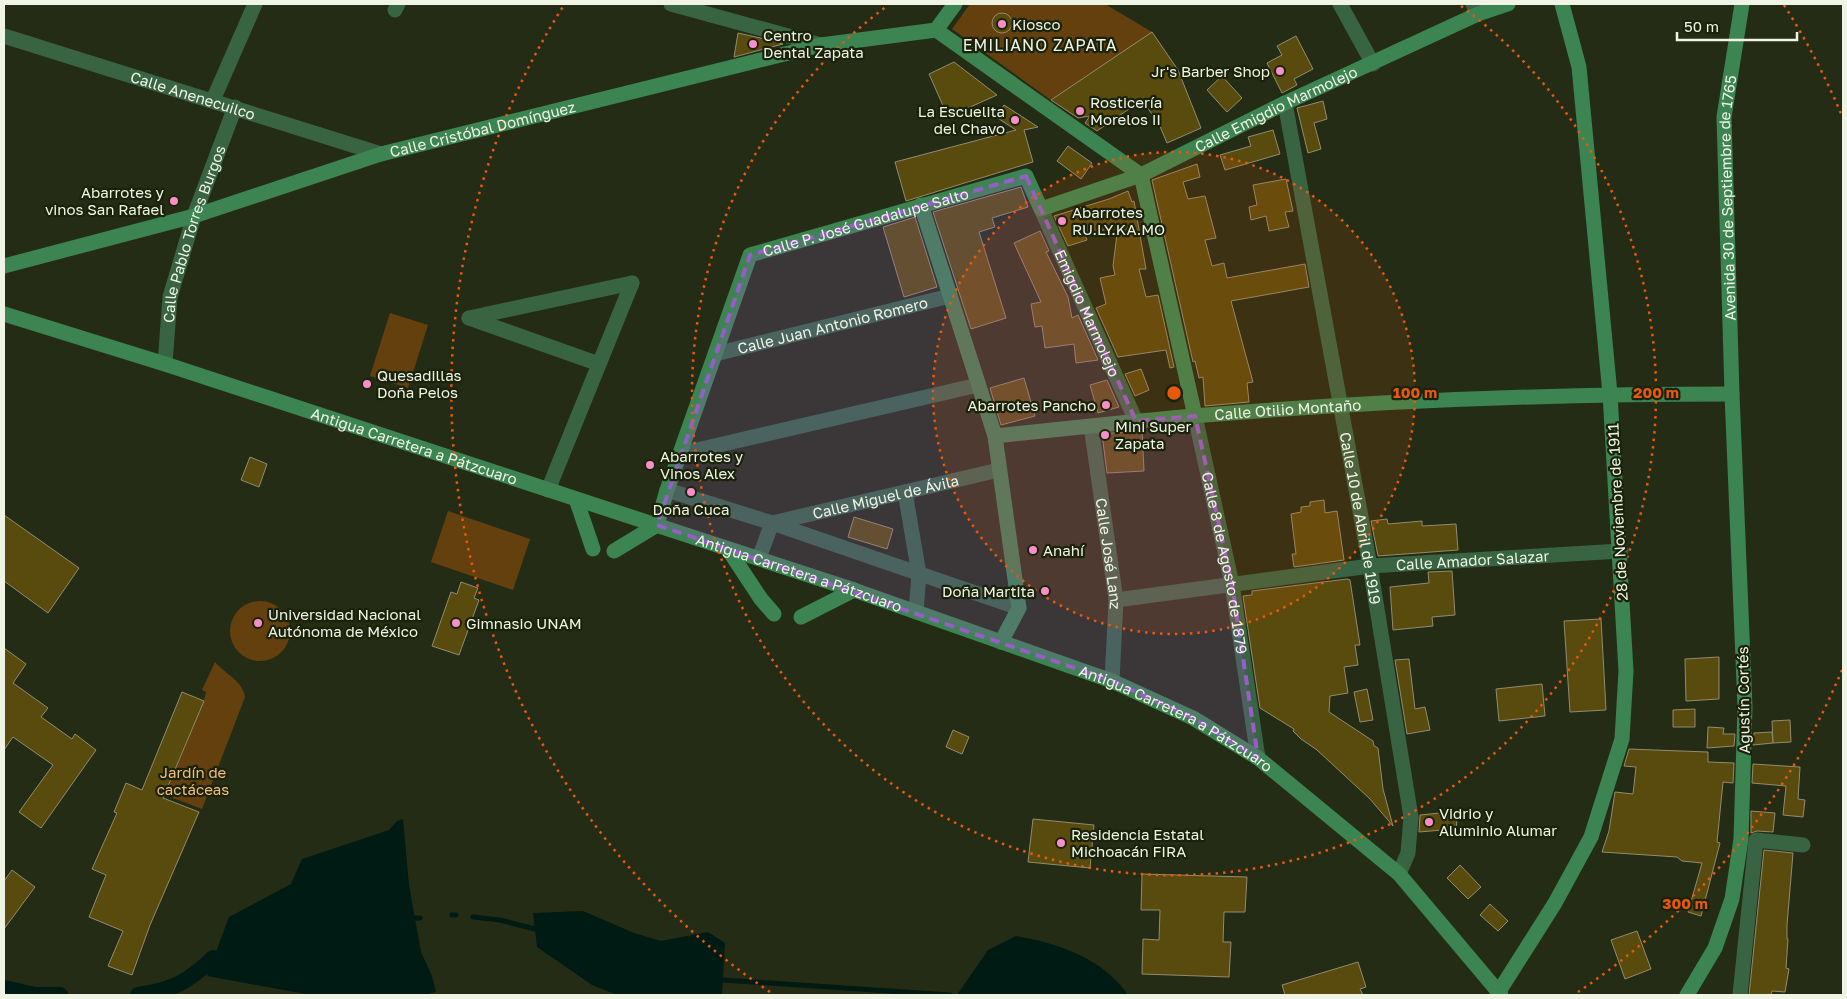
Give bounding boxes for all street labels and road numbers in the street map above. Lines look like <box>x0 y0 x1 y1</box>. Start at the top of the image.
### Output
street label: Calle Emigdio Marmolejo <box>1192 62 1360 156</box>
street label: Calle Anenecuilco <box>128 67 258 123</box>
street label: Avenida 30 de Septiembre de 1765 <box>1715 74 1740 321</box>
street label: Calle Cristóbal Domínguez <box>388 97 578 161</box>
street label: Calle Pablo Torres Burgos <box>159 143 229 324</box>
street label: Calle P. José Guadalupe Salto <box>760 184 971 260</box>
street label: Emigdio Marmolejo <box>1051 247 1124 380</box>
street label: Calle Juan Antonio Romero <box>735 293 930 357</box>
street label: Calle Otilio Montaño <box>1214 395 1362 423</box>
street label: Antigua Carretera a Pátzcuaro <box>309 404 520 488</box>
street label: 28 de Noviembre de 1911 <box>1603 423 1631 601</box>
street label: Calle 10 de Abril de 1919 <box>1337 430 1385 606</box>
street label: Calle 8 de Agosto de 1879 <box>1199 470 1251 655</box>
street label: Calle Miguel de Ávila <box>811 471 961 522</box>
street label: Calle José Lanz <box>1092 497 1125 610</box>
street label: Antigua Carretera a Pátzcuaro <box>694 530 904 615</box>
street label: Calle Amador Salazar <box>1395 546 1550 573</box>
street label: Agustín Cortés <box>1733 646 1753 754</box>
street label: Antigua Carretera a Pátzcuaro <box>1077 661 1276 775</box>

